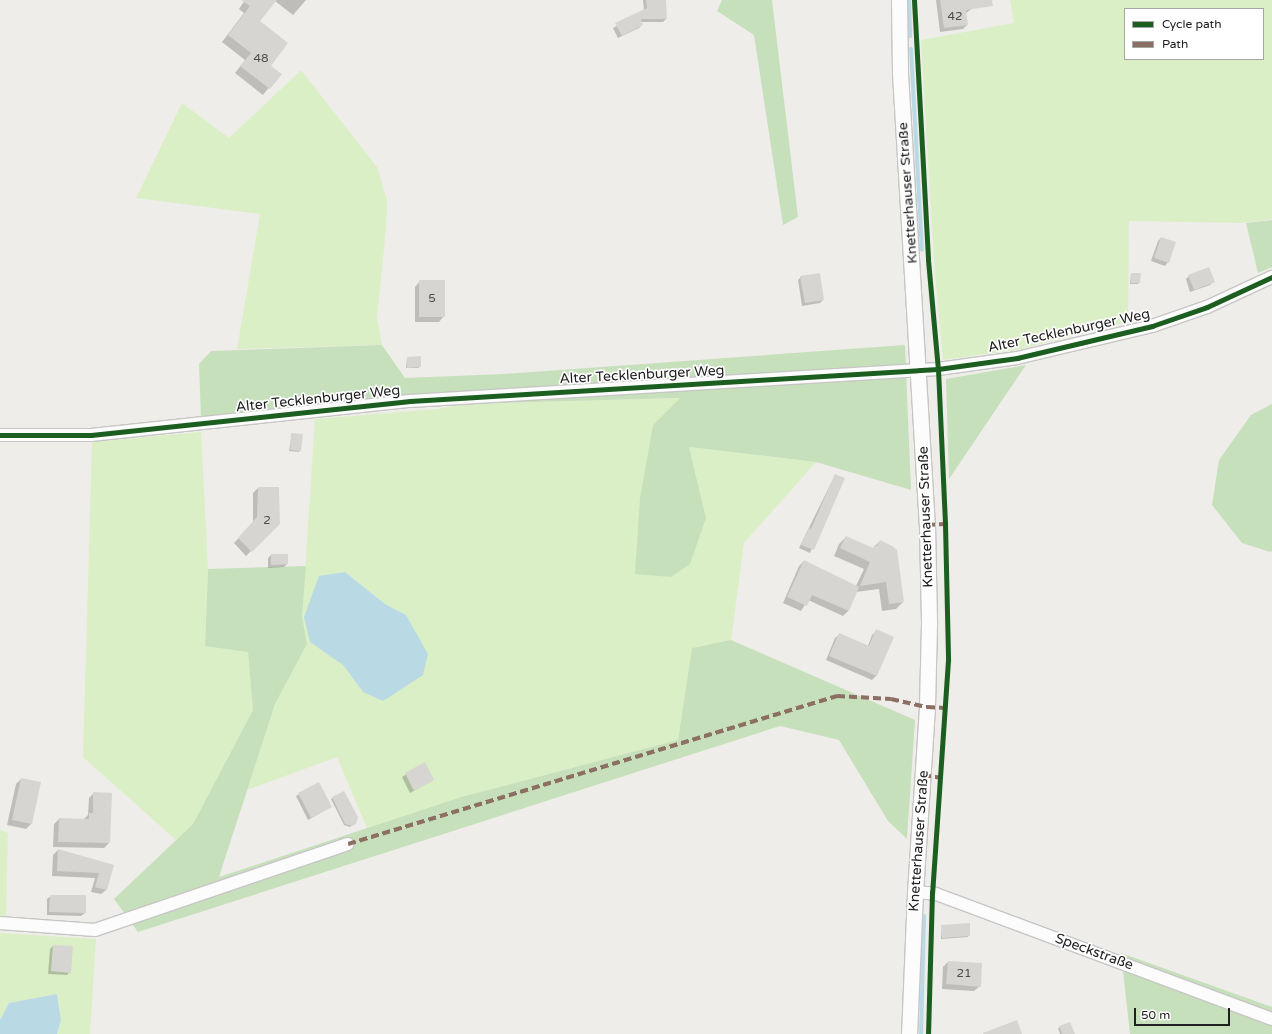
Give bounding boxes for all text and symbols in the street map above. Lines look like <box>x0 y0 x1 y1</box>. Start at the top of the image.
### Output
legend <box>1124 8 1264 60</box>
house number: 42 <box>947 10 963 24</box>
text: Cycle path <box>1162 17 1221 31</box>
text: Path <box>1162 37 1188 51</box>
house number: 48 <box>253 52 269 66</box>
street label: Knetterhauser Straße <box>895 122 921 264</box>
house number: 5 <box>428 292 436 306</box>
street label: Alter Tecklenburger Weg <box>986 306 1152 356</box>
street label: Alter Tecklenburger Weg <box>559 362 725 388</box>
street label: Alter Tecklenburger Weg <box>235 382 401 416</box>
street label: Knetterhauser Straße <box>915 446 937 588</box>
house number: 2 <box>263 514 271 528</box>
street label: Knetterhauser Straße <box>906 770 932 912</box>
street label: Speckstraße <box>1053 930 1135 974</box>
house number: 21 <box>956 967 972 981</box>
scale bar <box>1136 1000 1232 1026</box>
text: 50 m <box>1141 1008 1170 1022</box>

